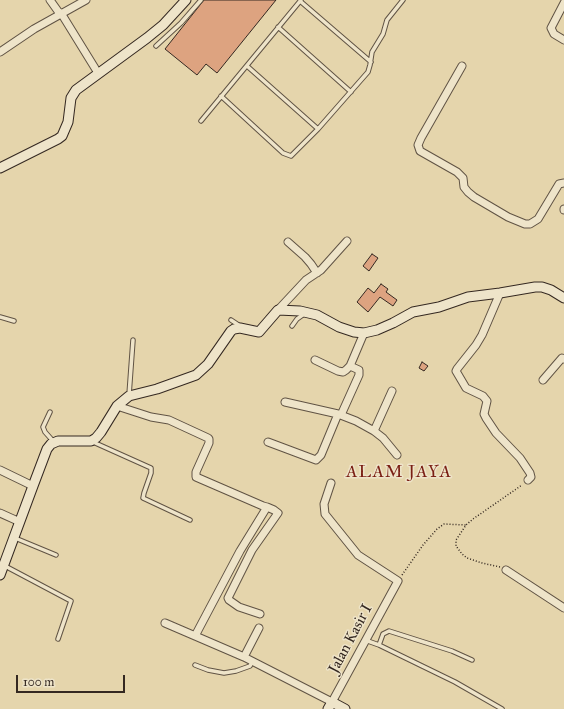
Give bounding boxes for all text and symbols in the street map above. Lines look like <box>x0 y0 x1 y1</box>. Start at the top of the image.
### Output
district label: ALAM JAYA <box>346 463 452 483</box>
street label: Jalan Kasir I <box>325 601 377 677</box>
scale bar <box>18 667 127 693</box>
text: 100 m <box>23 675 54 689</box>

